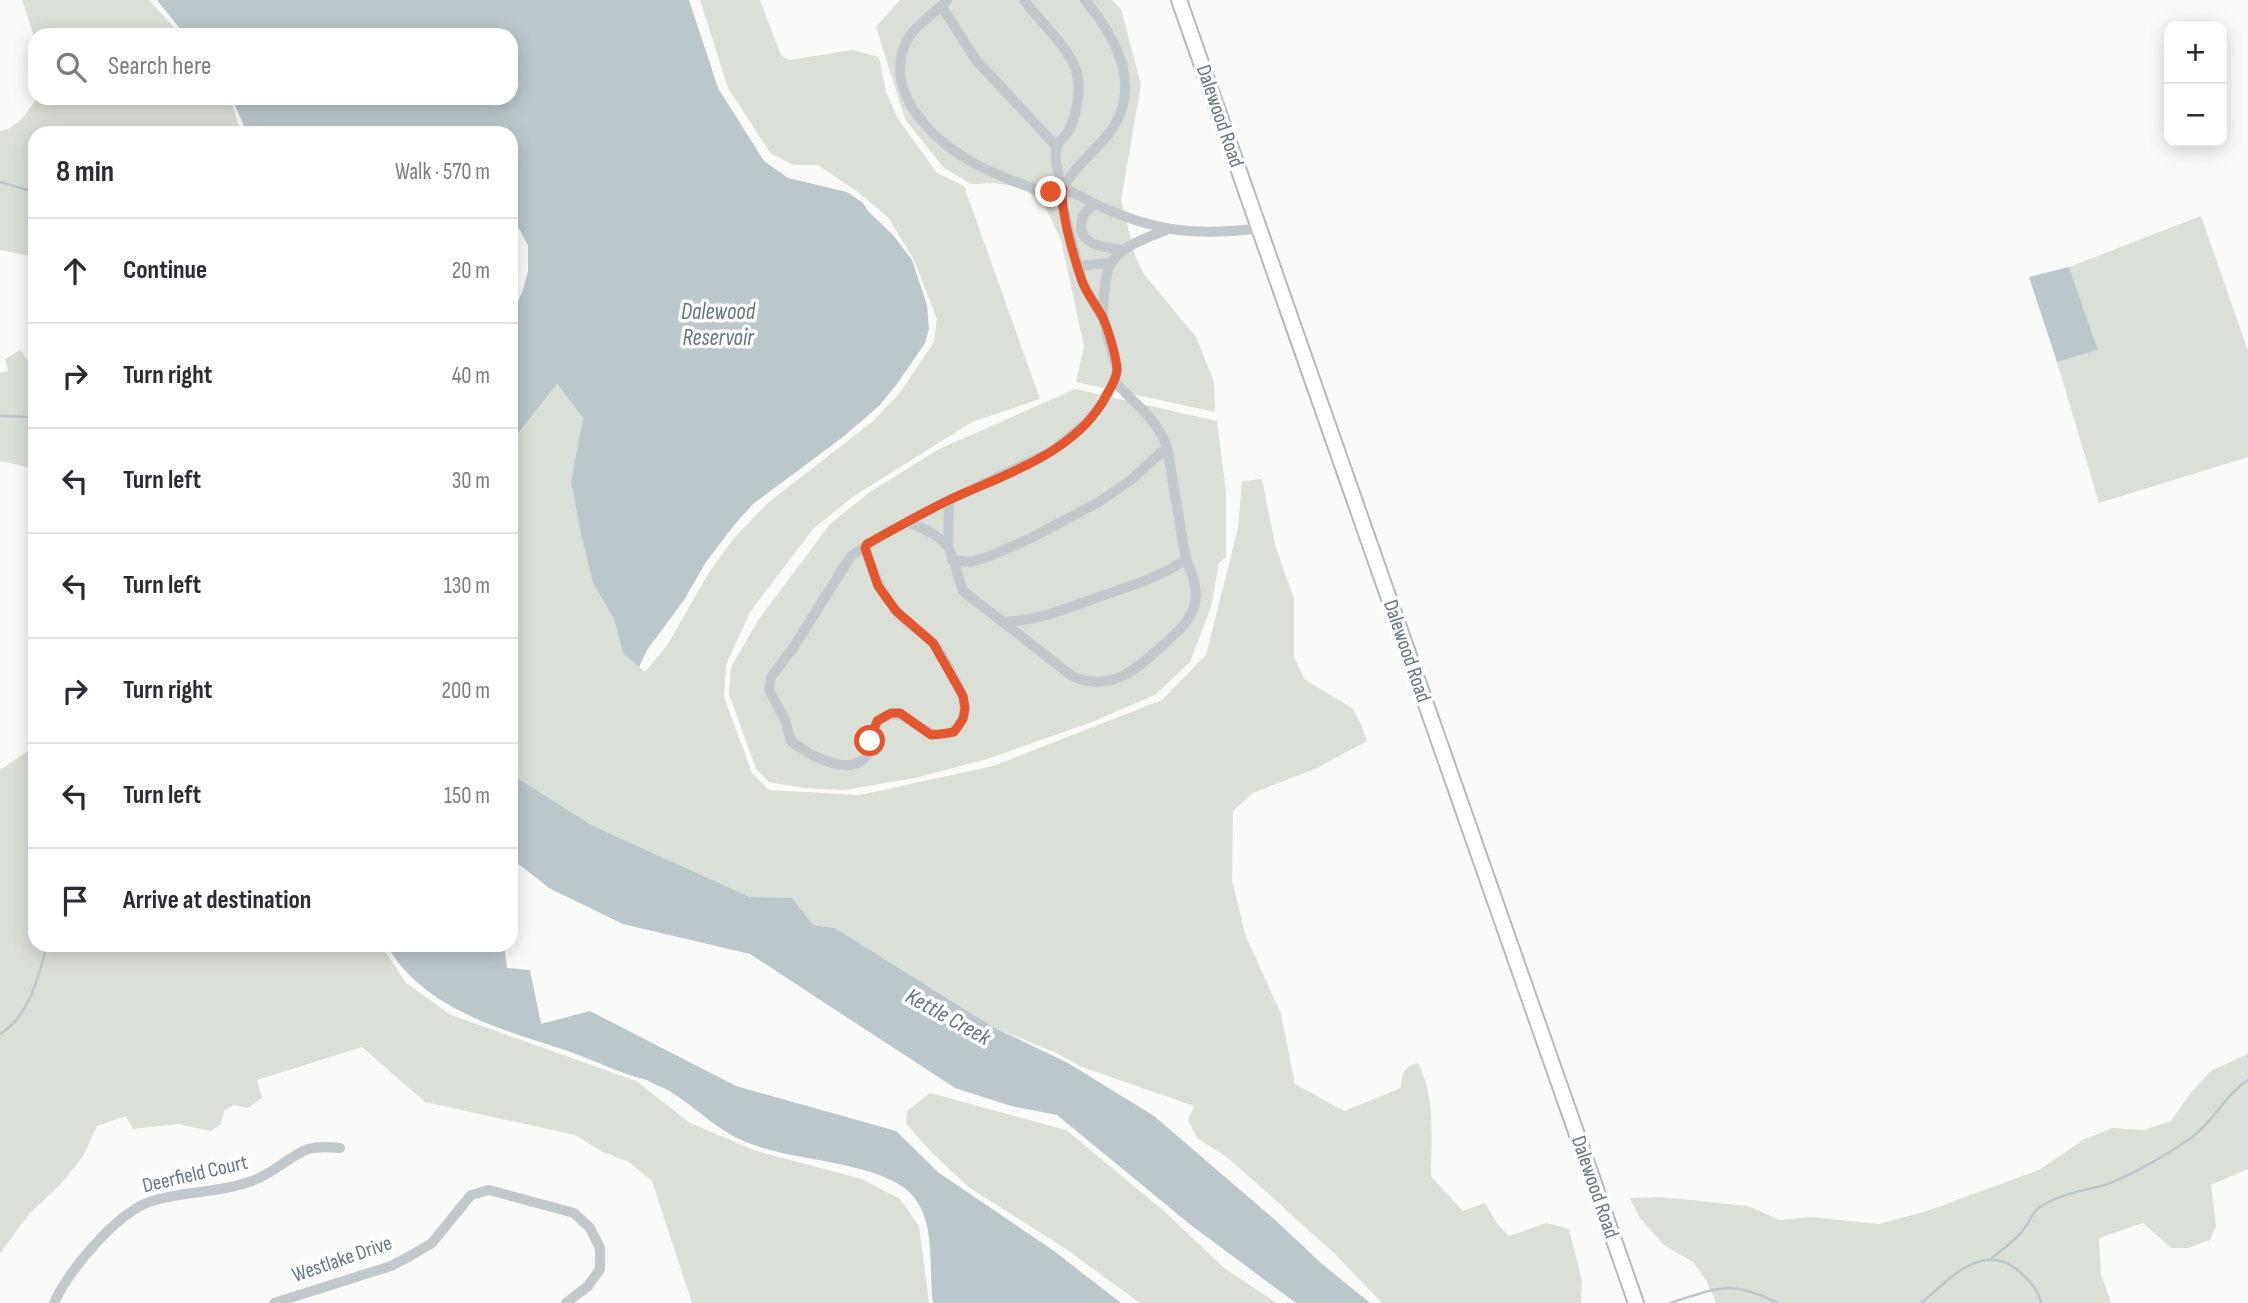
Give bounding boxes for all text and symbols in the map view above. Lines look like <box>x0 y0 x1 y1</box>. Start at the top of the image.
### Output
map controls <box>2164 21 2227 147</box>
button: + <box>2164 21 2227 84</box>
search box <box>28 28 518 105</box>
icon: search <box>52 48 90 86</box>
text: Search here <box>108 51 211 82</box>
street label: Dalewood Road <box>1191 61 1249 171</box>
button: − <box>2164 84 2227 147</box>
text: 8 min <box>56 154 114 190</box>
text: Walk · 570 m <box>395 158 490 186</box>
route end <box>1035 176 1066 207</box>
icon: ahead <box>56 252 94 290</box>
text: Continue <box>123 255 207 286</box>
text: 20 m <box>452 257 490 285</box>
water label: Dalewood Reservoir <box>681 298 756 352</box>
icon: right <box>56 357 94 395</box>
text: Turn right <box>123 360 212 391</box>
text: 40 m <box>452 362 490 390</box>
icon: left <box>56 462 94 500</box>
text: Turn left <box>123 465 201 496</box>
text: 30 m <box>452 467 490 495</box>
icon: left <box>56 567 94 605</box>
text: Turn left <box>123 570 201 601</box>
text: 130 m <box>444 572 490 600</box>
street label: Dalewood Road <box>1378 596 1436 706</box>
icon: right <box>56 672 94 710</box>
text: Turn right <box>123 675 212 706</box>
text: 200 m <box>442 677 490 705</box>
route start <box>854 725 885 756</box>
icon: left <box>56 777 94 815</box>
text: Turn left <box>123 780 201 811</box>
text: 150 m <box>444 782 490 810</box>
icon: arrive <box>56 882 94 920</box>
text: Arrive at destination <box>123 885 311 916</box>
water label: Kettle Creek <box>901 982 997 1052</box>
street label: Dalewood Road <box>1566 1132 1624 1242</box>
street label: Deerfield Court <box>140 1150 250 1198</box>
street label: Westlake Drive <box>289 1230 395 1288</box>

